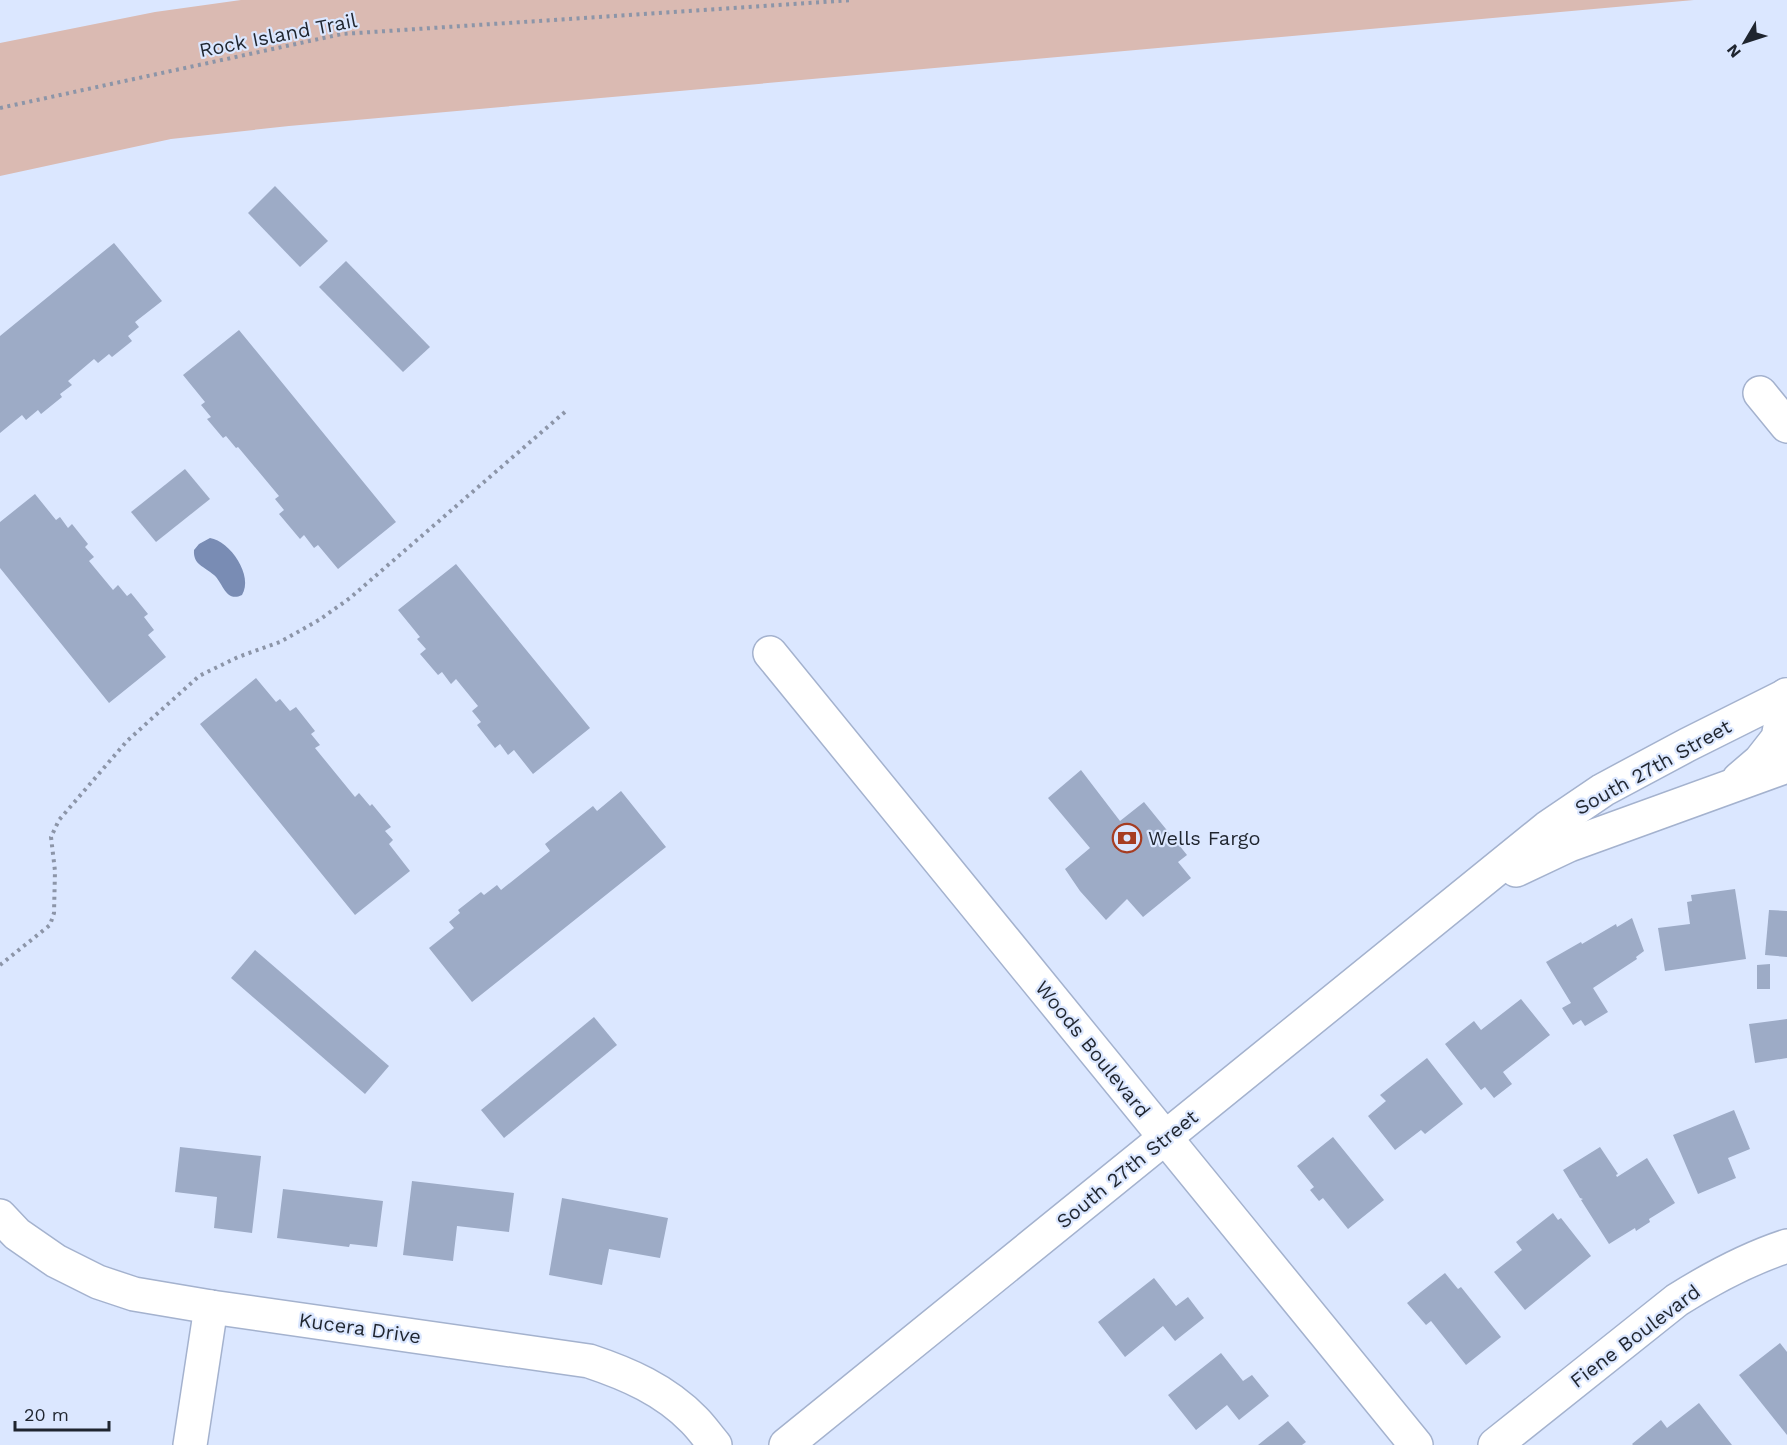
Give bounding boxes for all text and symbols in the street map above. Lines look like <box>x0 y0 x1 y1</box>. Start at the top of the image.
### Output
street label: Rock Island Trail <box>197 8 359 62</box>
north arrow <box>1715 12 1775 72</box>
text: N <box>1723 41 1745 62</box>
street label: South 27th Street <box>1571 714 1736 820</box>
bank icon: Wells Fargo <box>1111 822 1143 854</box>
place label: Wells Fargo <box>1148 826 1260 850</box>
street label: Woods Boulevard <box>1030 976 1156 1122</box>
street label: South 27th Street <box>1051 1104 1203 1233</box>
street label: Fiene Boulevard <box>1565 1279 1705 1393</box>
street label: Kucera Drive <box>297 1308 423 1348</box>
scale bar <box>15 1394 110 1432</box>
text: 20 m <box>24 1404 69 1425</box>

